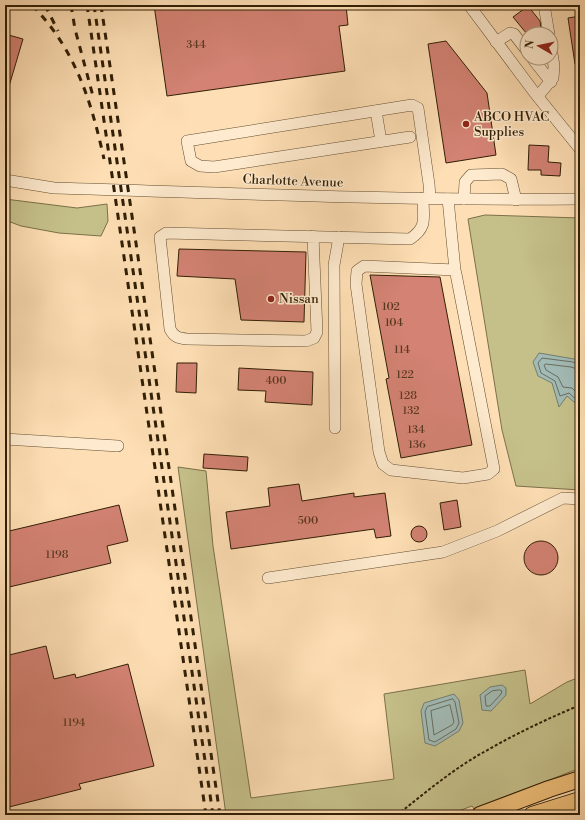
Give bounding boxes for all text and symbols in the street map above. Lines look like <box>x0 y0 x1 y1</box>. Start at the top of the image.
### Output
north arrow <box>519 26 559 66</box>
house number: 344 <box>186 38 206 52</box>
text: N <box>523 39 538 50</box>
place label: ABCO HVAC Supplies <box>473 109 549 140</box>
marker: ABCO HVAC Supplies <box>461 119 471 129</box>
street label: Charlotte Avenue <box>242 171 344 191</box>
place label: Nissan <box>279 291 319 307</box>
marker: Nissan <box>266 294 276 304</box>
house number: 102 <box>382 300 400 314</box>
house number: 104 <box>385 316 404 330</box>
house number: 114 <box>394 343 410 357</box>
house number: 122 <box>396 368 414 382</box>
house number: 400 <box>265 374 287 388</box>
house number: 128 <box>399 389 417 403</box>
house number: 132 <box>402 404 420 418</box>
house number: 134 <box>407 423 425 437</box>
house number: 136 <box>408 438 426 452</box>
house number: 500 <box>298 514 318 528</box>
house number: 1198 <box>46 548 69 562</box>
house number: 1194 <box>63 716 86 730</box>

